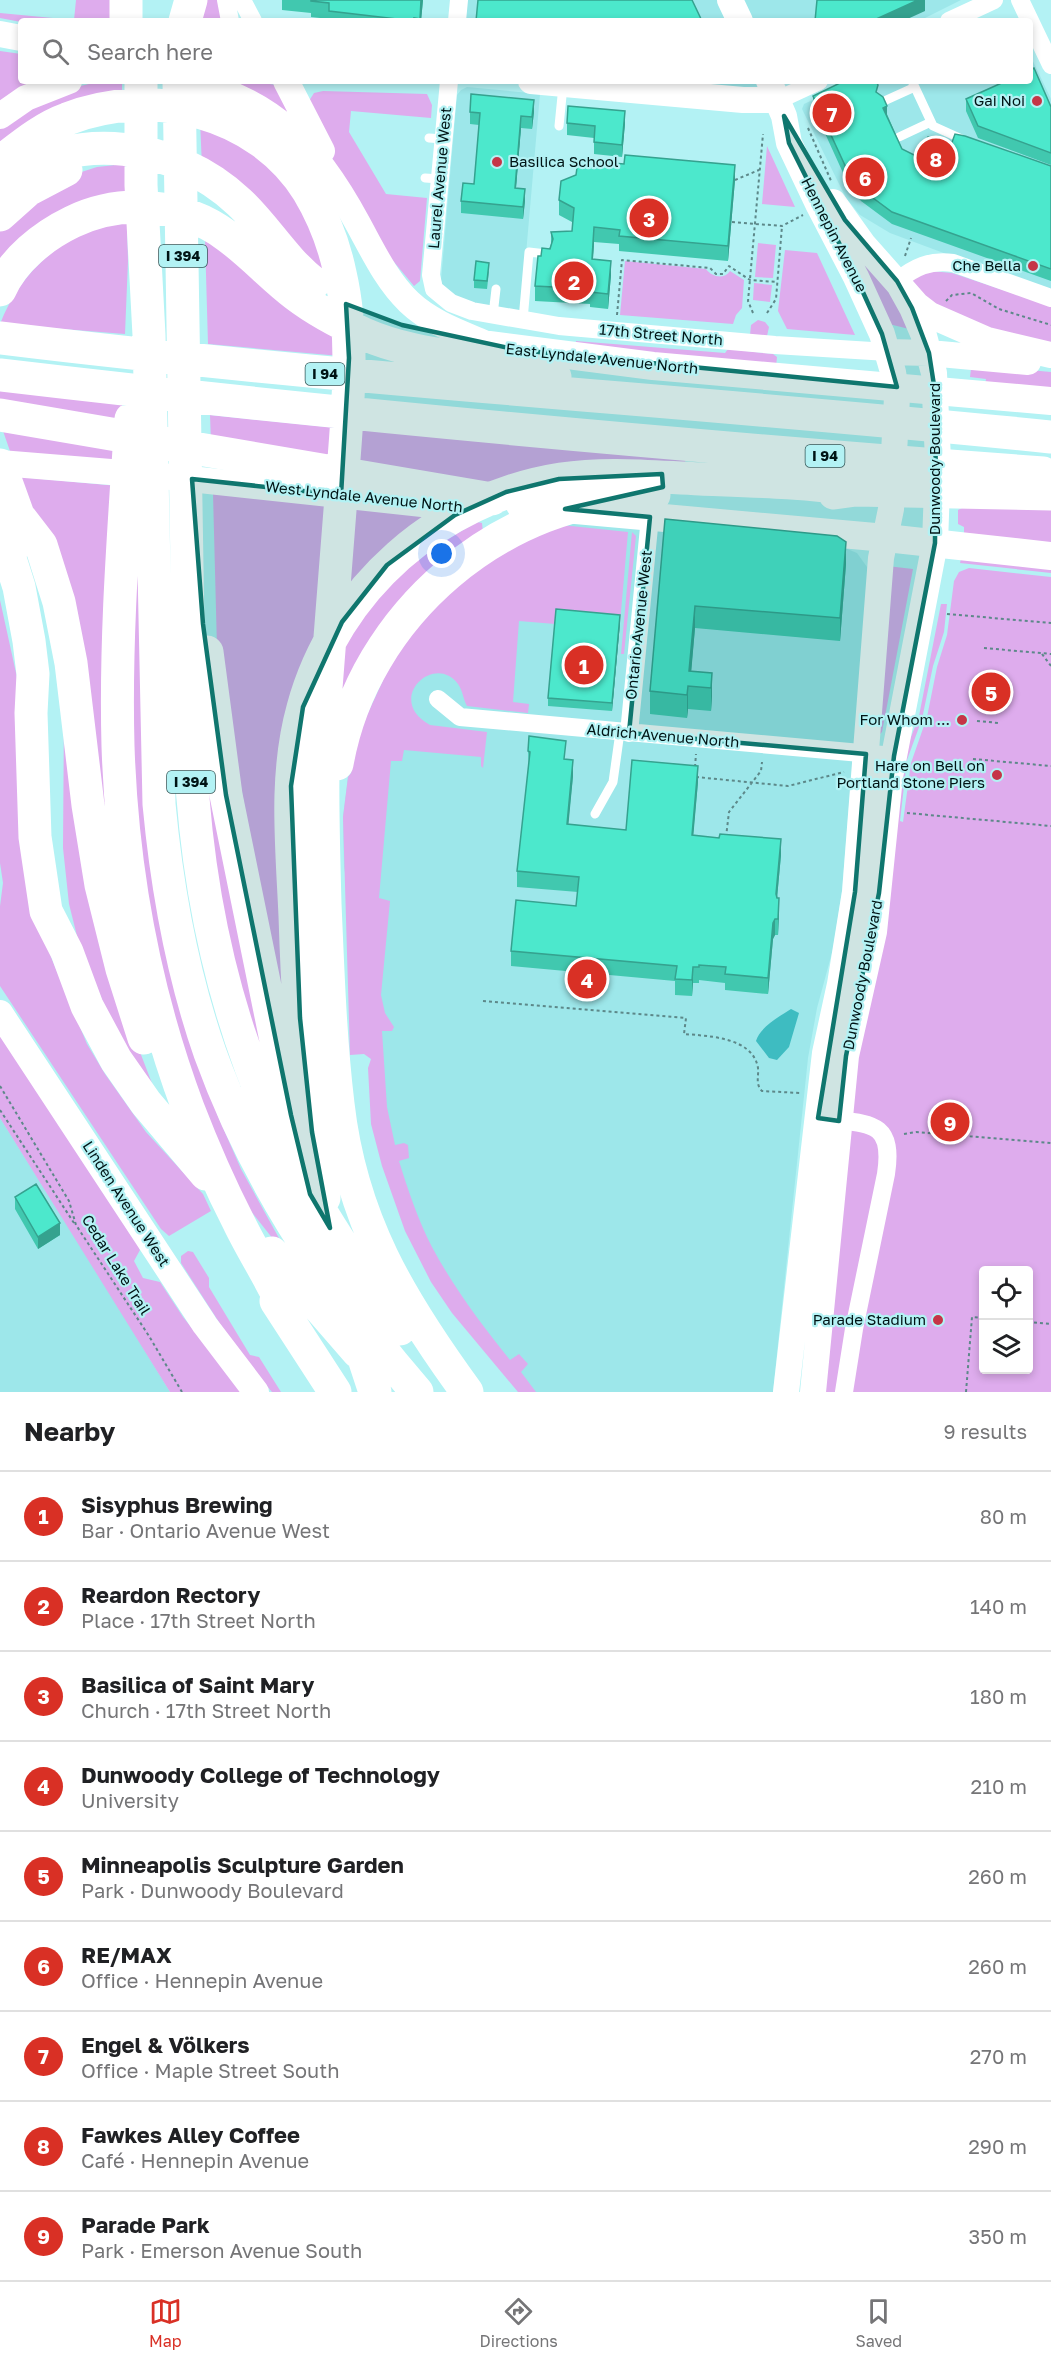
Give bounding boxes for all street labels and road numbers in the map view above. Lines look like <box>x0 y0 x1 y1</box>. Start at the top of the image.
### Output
street label: Laurel Avenue West <box>424 106 454 250</box>
street label: Hennepin Avenue <box>798 174 872 295</box>
road number: I 394 <box>159 245 207 267</box>
street label: 17th Street North <box>598 320 724 348</box>
street label: East Lyndale Avenue North <box>505 339 699 377</box>
road number: I 94 <box>306 363 344 385</box>
street label: Dunwoody Boulevard <box>925 383 943 535</box>
road number: I 94 <box>806 445 844 467</box>
street label: West Lyndale Avenue North <box>264 477 464 515</box>
street label: Ontario Avenue West <box>621 549 655 701</box>
street label: Aldrich Avenue North <box>586 719 740 751</box>
road number: I 394 <box>167 771 215 793</box>
street label: Dunwoody Boulevard <box>839 898 885 1051</box>
street label: Linden Avenue West <box>80 1137 174 1270</box>
street label: Cedar Lake Trail <box>79 1211 155 1318</box>

